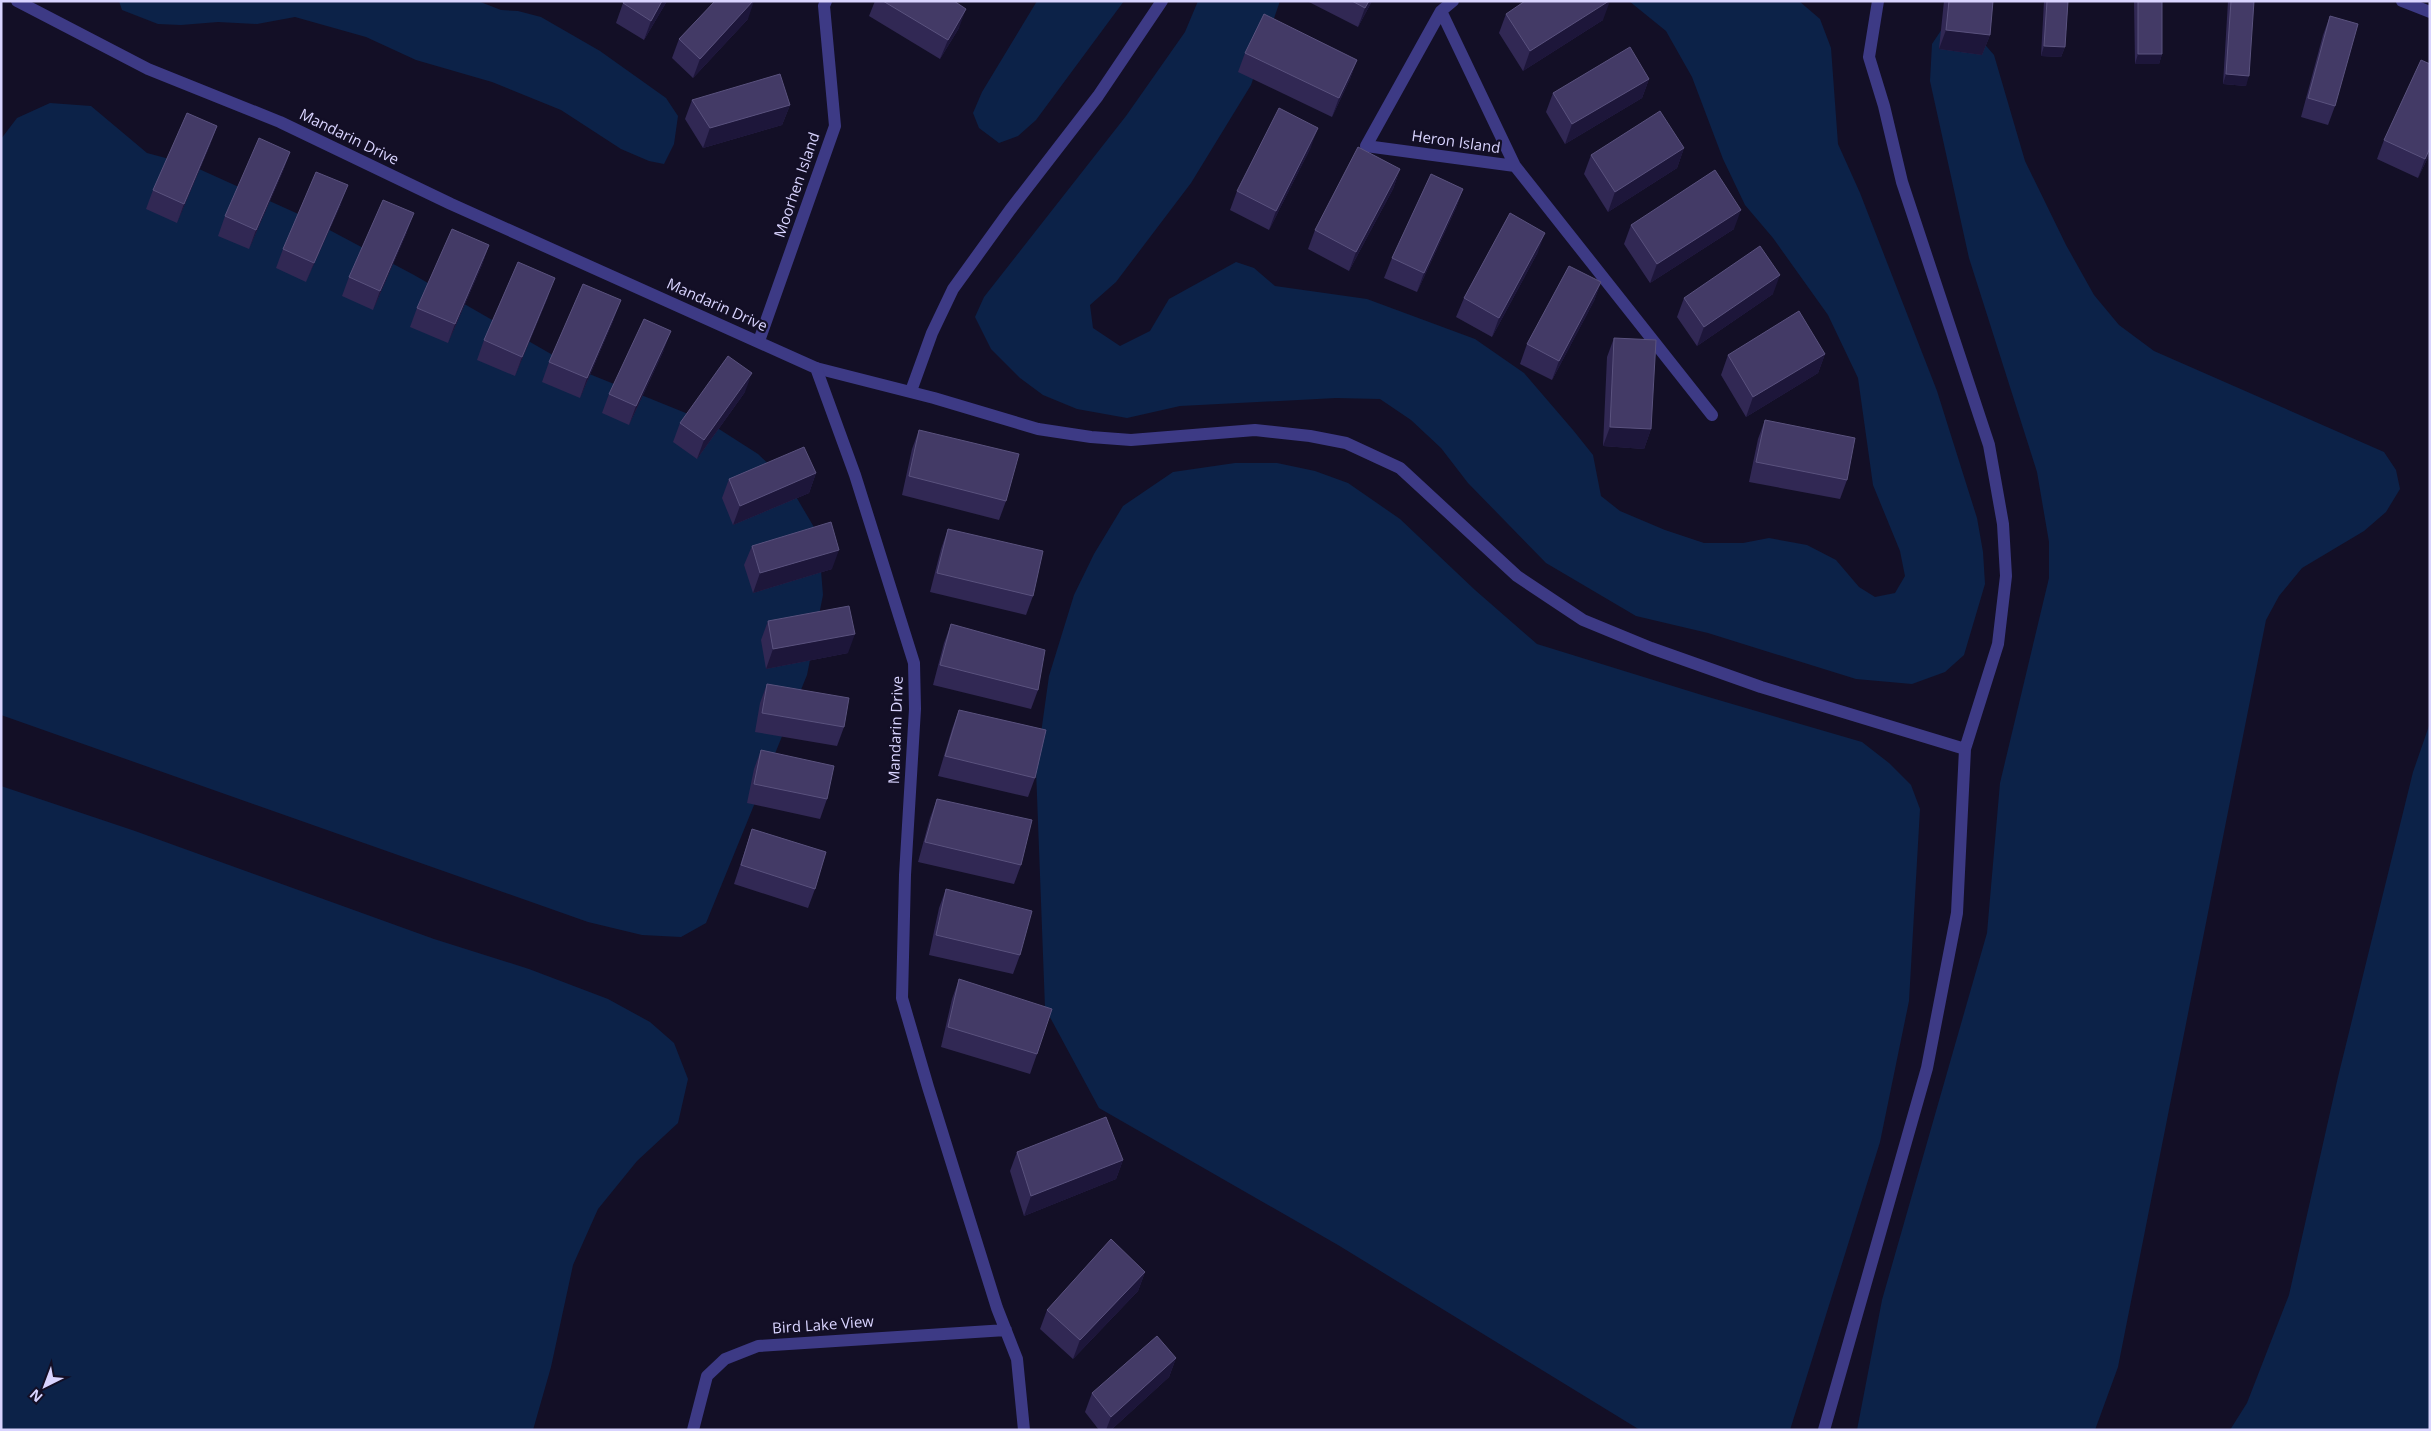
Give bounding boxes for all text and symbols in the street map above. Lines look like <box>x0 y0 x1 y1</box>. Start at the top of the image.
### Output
street label: Mandarin Drive <box>296 103 402 169</box>
street label: Heron Island <box>1410 125 1502 157</box>
street label: Moorhen Island <box>769 129 823 240</box>
street label: Mandarin Drive <box>664 273 771 335</box>
street label: Mandarin Drive <box>883 676 907 784</box>
street label: Bird Lake View <box>771 1310 875 1338</box>
north arrow <box>20 1361 70 1411</box>
text: N <box>25 1385 47 1407</box>

